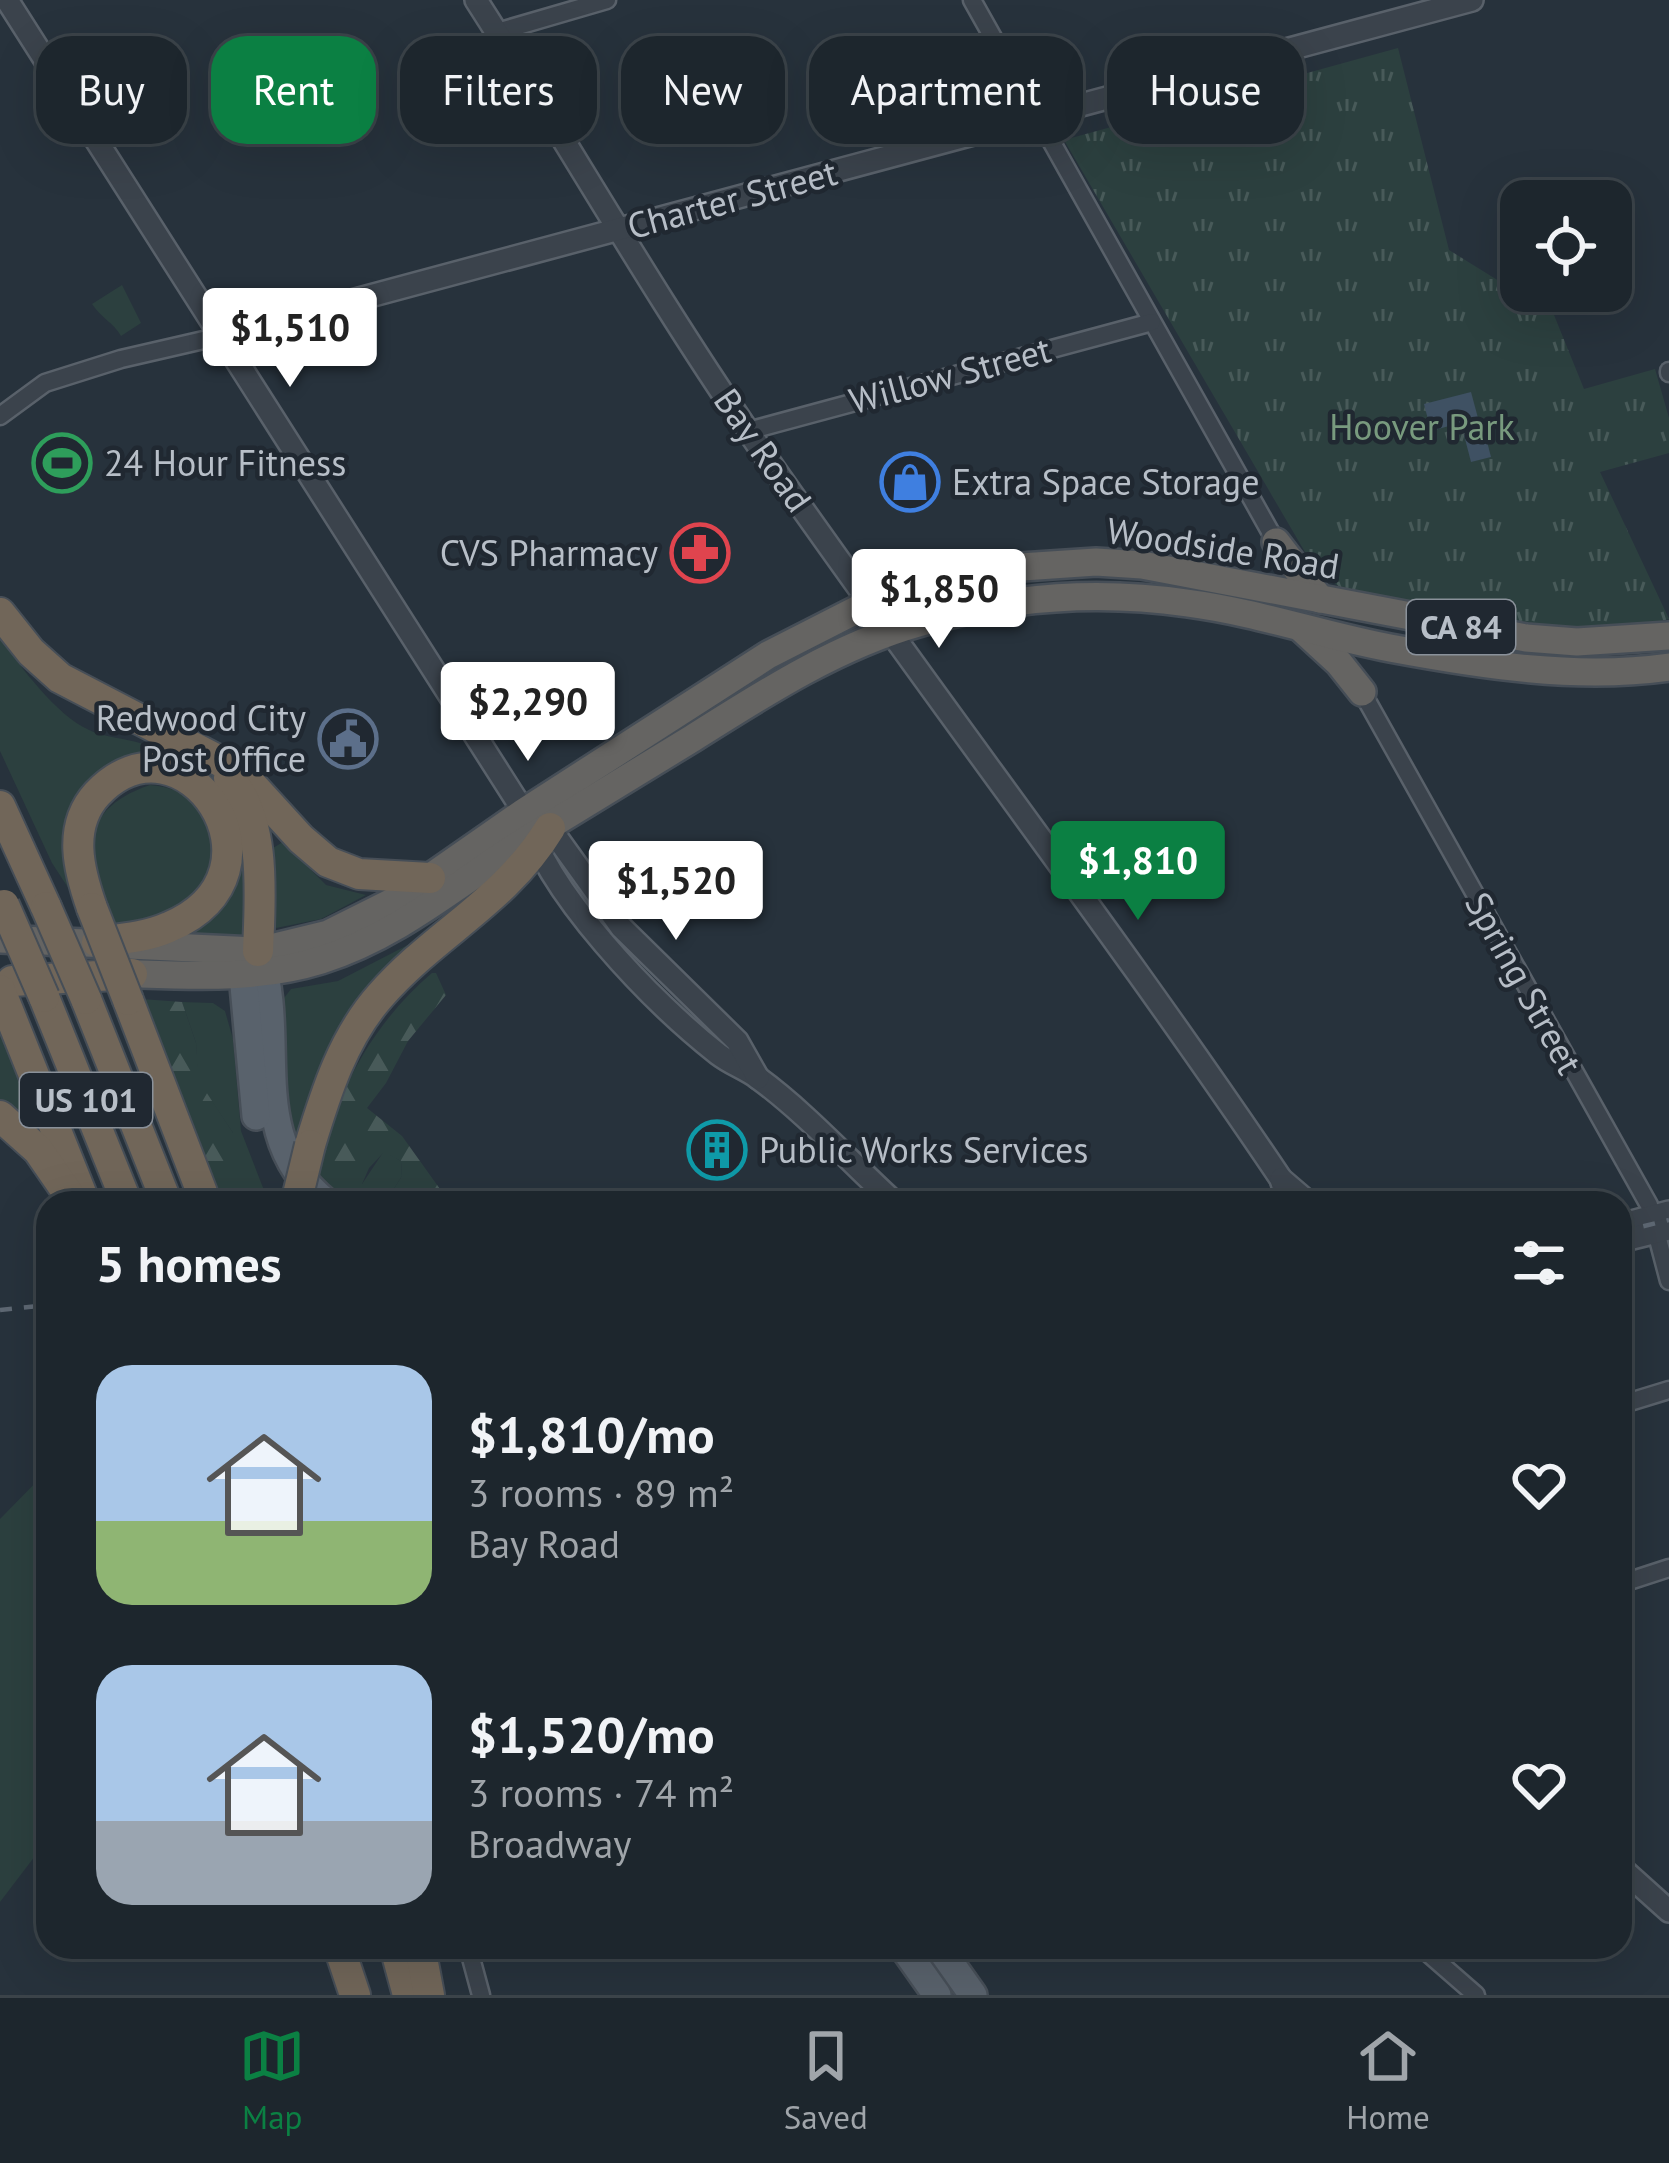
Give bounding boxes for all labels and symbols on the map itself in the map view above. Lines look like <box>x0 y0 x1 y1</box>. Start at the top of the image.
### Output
street label: Charter Street <box>622 148 842 249</box>
pin: $1,510 <box>192 288 388 390</box>
street label: Willow Street <box>844 325 1056 424</box>
street label: Bay Road <box>704 379 823 521</box>
park label: Hoover Park <box>1329 403 1515 450</box>
sports icon: 24 Hour Fitness <box>31 432 93 494</box>
place label: 24 Hour Fitness <box>104 439 346 486</box>
shop icon: Extra Space Storage <box>879 451 941 513</box>
place label: Extra Space Storage <box>952 458 1259 505</box>
street label: Woodside Road <box>1104 506 1343 589</box>
pharmacy icon: CVS Pharmacy <box>669 522 731 584</box>
place label: CVS Pharmacy <box>440 529 658 576</box>
pin: $1,850 <box>841 549 1037 651</box>
road number: CA 84 <box>1407 600 1515 654</box>
pin: $2,290 <box>430 662 626 764</box>
place label: Redwood City Post Office <box>96 694 306 782</box>
public building icon: Redwood City Post Office <box>317 708 379 770</box>
pin: $1,810 <box>1040 821 1236 923</box>
pin: $1,520 <box>578 841 774 943</box>
street label: Spring Street <box>1455 883 1594 1082</box>
road number: US 101 <box>20 1073 152 1127</box>
building icon: Public Works Services <box>686 1119 748 1181</box>
place label: Public Works Services <box>759 1126 1089 1173</box>

